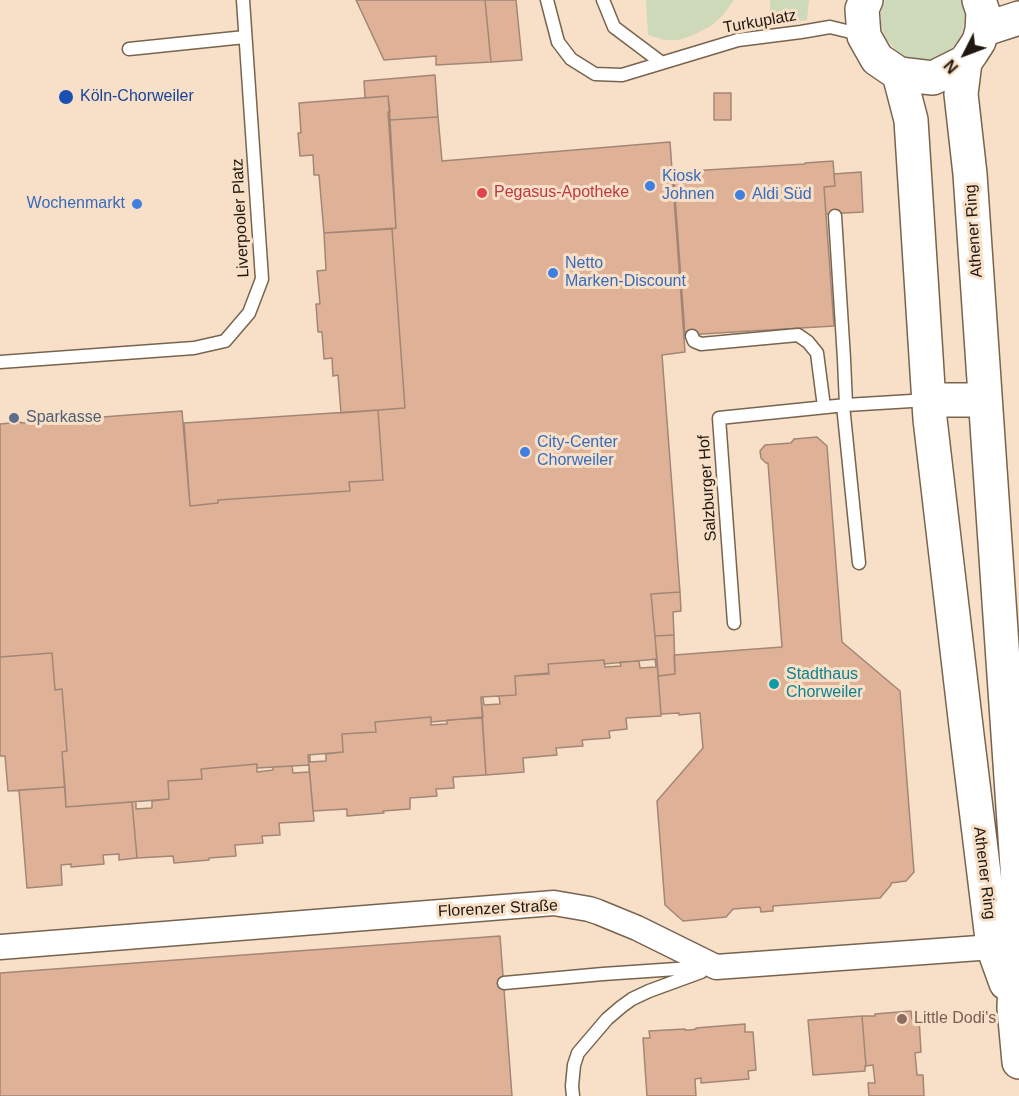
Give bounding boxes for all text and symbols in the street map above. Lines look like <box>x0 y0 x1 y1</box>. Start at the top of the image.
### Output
street label: Turkuplatz <box>722 6 798 38</box>
north arrow <box>935 24 995 84</box>
text: N <box>941 56 961 76</box>
place label: Köln-Chorweiler <box>80 87 194 107</box>
marker: Köln-Chorweiler <box>57 88 75 106</box>
street label: Liverpooler Platz <box>228 158 254 278</box>
place label: Kiosk Johnen <box>662 167 714 205</box>
marker: Kiosk Johnen <box>643 179 657 193</box>
place label: Pegasus-Apotheke <box>494 183 629 203</box>
street label: Athener Ring <box>961 184 987 278</box>
place label: Aldi Süd <box>752 185 812 205</box>
marker: Pegasus-Apotheke <box>475 186 489 200</box>
marker: Aldi Süd <box>733 188 747 202</box>
place label: Wochenmarkt <box>27 194 125 214</box>
marker: Wochenmarkt <box>130 197 144 211</box>
place label: Netto Marken-Discount <box>565 254 686 292</box>
marker: Netto Marken-Discount <box>546 266 560 280</box>
place label: Sparkasse <box>26 408 102 428</box>
marker: Sparkasse <box>7 411 21 425</box>
place label: City-Center Chorweiler <box>537 433 618 471</box>
street label: Salzburger Hof <box>695 434 721 542</box>
marker: City-Center Chorweiler <box>518 445 532 459</box>
place label: Stadthaus Chorweiler <box>786 665 862 703</box>
marker: Stadthaus Chorweiler <box>767 677 781 691</box>
street label: Athener Ring <box>969 825 999 921</box>
street label: Florenzer Straße <box>438 896 558 922</box>
place label: Little Dodi's <box>914 1009 996 1029</box>
marker: Little Dodi's <box>895 1012 909 1026</box>

